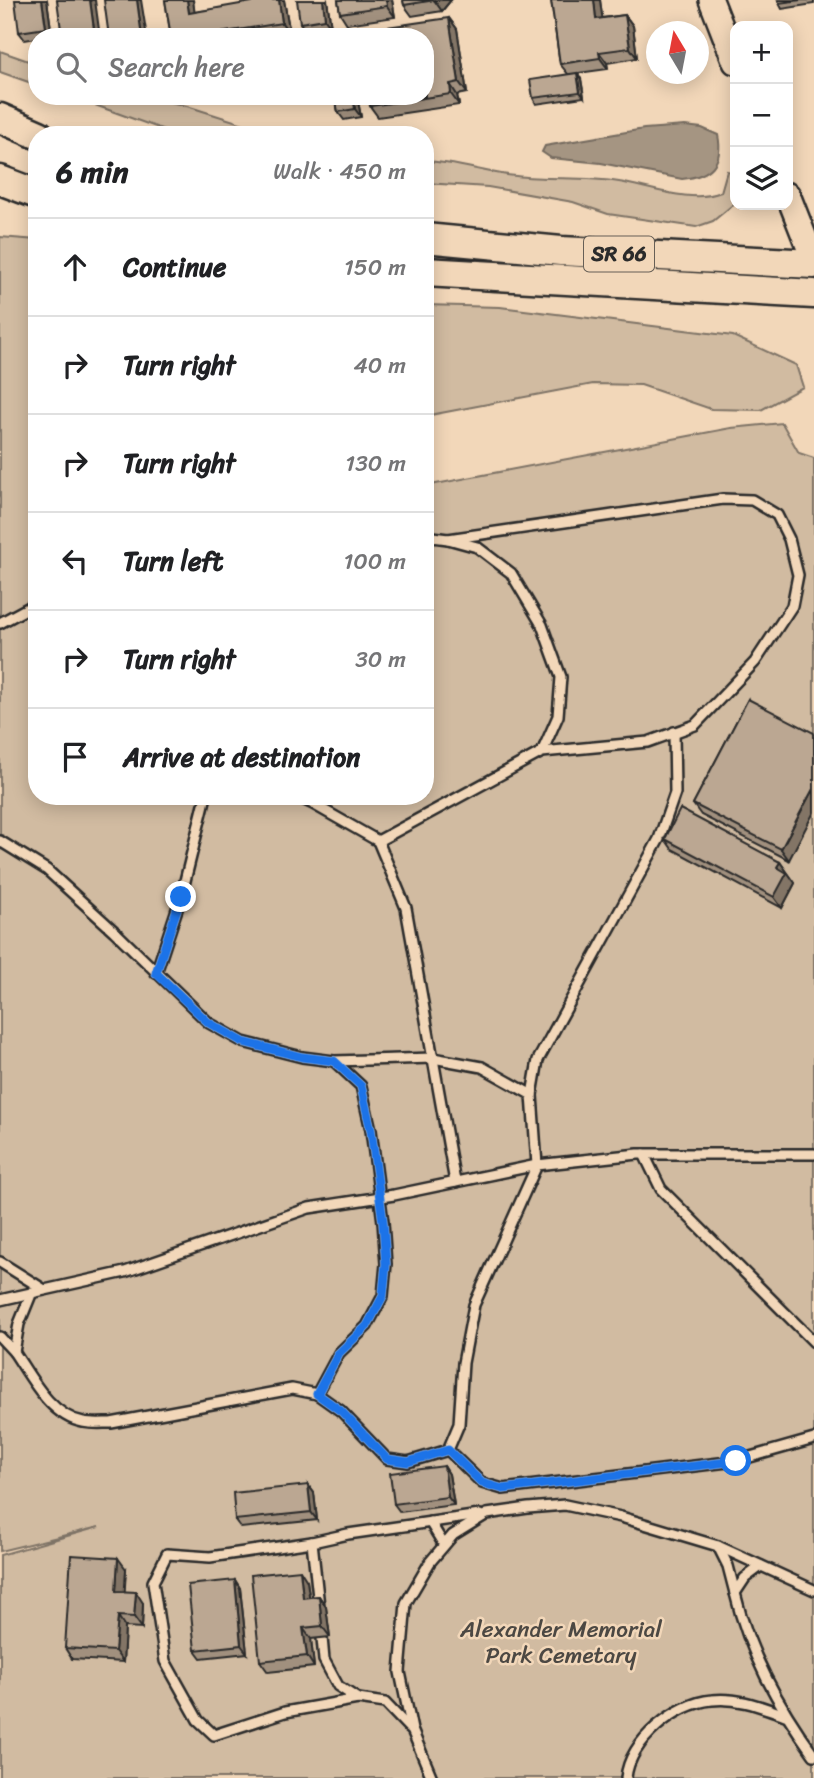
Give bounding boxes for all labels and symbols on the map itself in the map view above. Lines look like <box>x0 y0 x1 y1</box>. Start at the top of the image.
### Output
north arrow <box>646 21 709 84</box>
road number: SR 66 <box>584 236 654 272</box>
route end <box>165 881 196 912</box>
route start <box>720 1445 751 1476</box>
park label: Alexander Memorial Park Cemetary <box>459 1609 662 1676</box>

